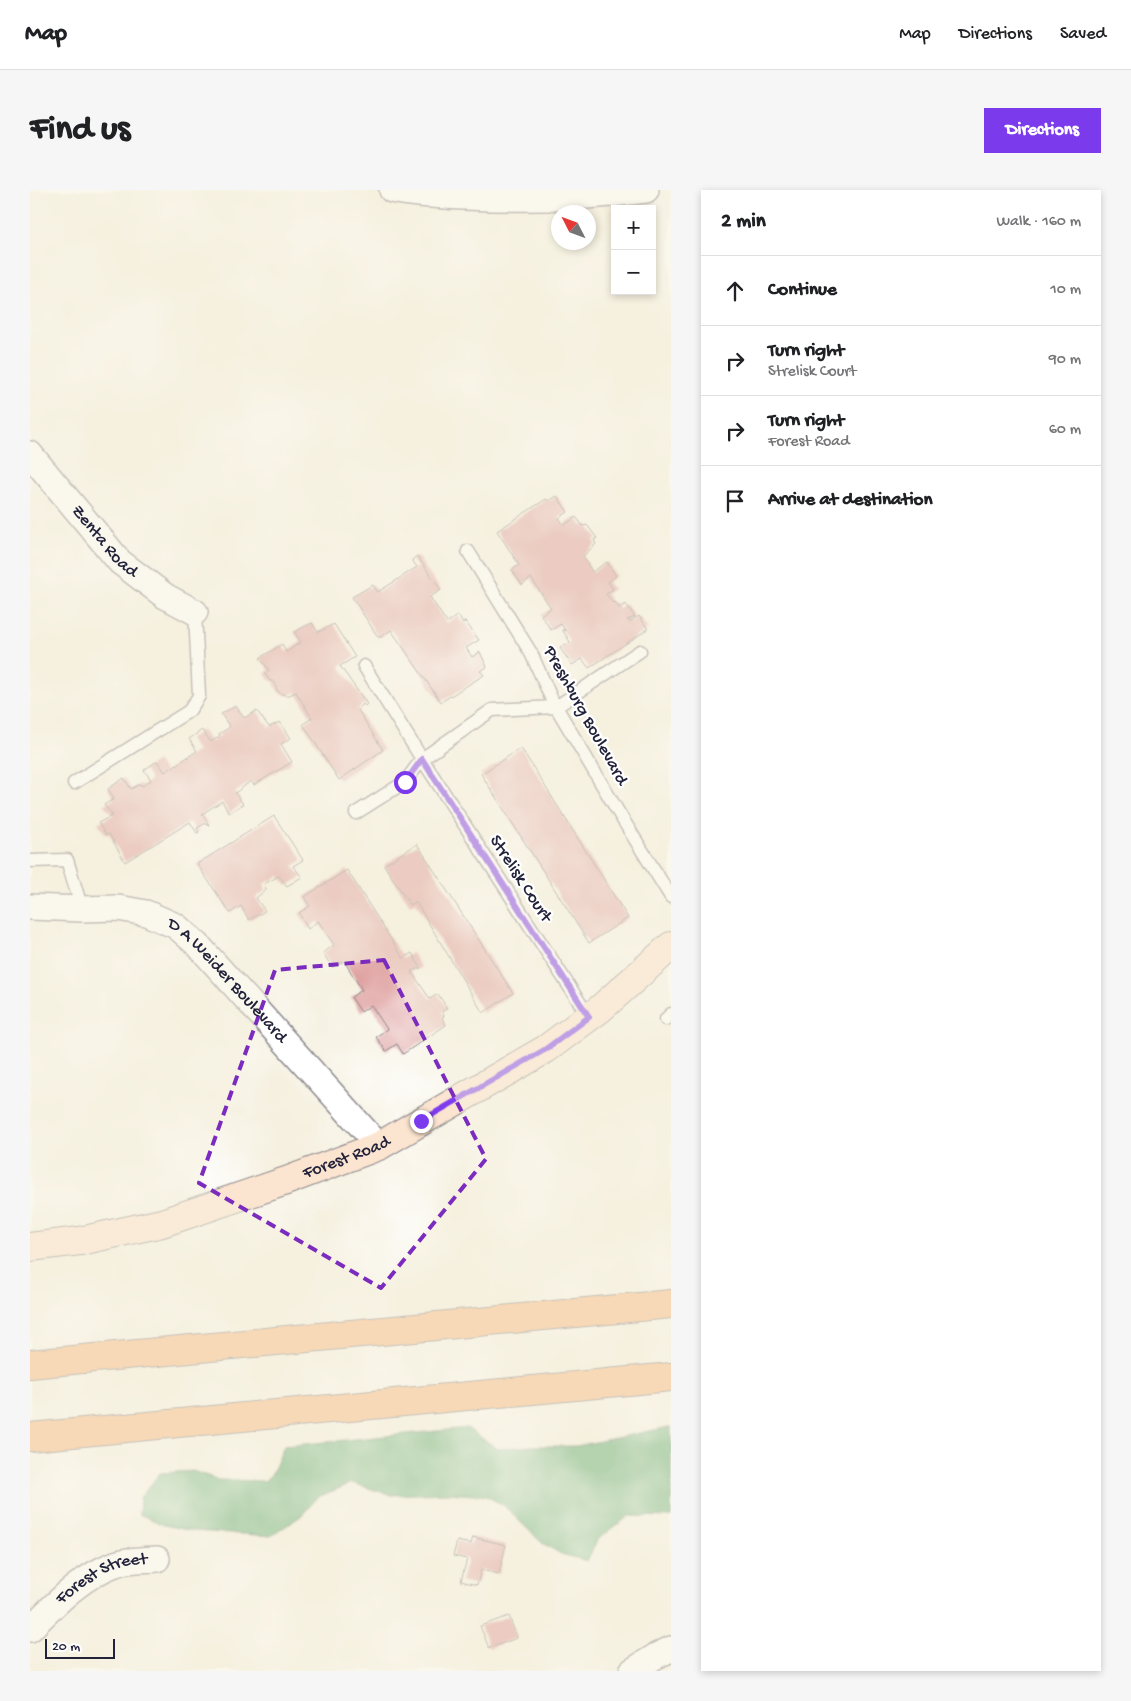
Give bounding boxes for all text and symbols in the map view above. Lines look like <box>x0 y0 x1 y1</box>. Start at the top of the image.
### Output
text: Map <box>25 20 67 49</box>
text: Map <box>899 24 931 45</box>
text: Directions <box>959 24 1032 45</box>
text: Saved <box>1060 24 1106 45</box>
button: Directions <box>984 108 1101 153</box>
text: Find us <box>30 110 130 151</box>
north arrow <box>551 205 596 250</box>
map controls <box>611 205 656 295</box>
button: + <box>611 205 656 250</box>
text: 2 min <box>721 210 766 235</box>
text: Walk · 160 m <box>996 213 1081 232</box>
button: − <box>611 250 656 295</box>
icon: ahead <box>721 277 749 305</box>
text: Continue <box>768 279 837 302</box>
text: 10 m <box>1050 281 1081 300</box>
text: Turn right <box>768 340 844 363</box>
icon: right <box>721 347 749 375</box>
text: 90 m <box>1049 351 1081 370</box>
text: Strelisk Court <box>768 363 856 382</box>
text: Turn right <box>768 410 844 433</box>
icon: right <box>721 417 749 445</box>
text: 60 m <box>1049 421 1081 440</box>
text: Forest Road <box>768 433 850 452</box>
icon: arrive <box>721 487 749 515</box>
text: Arrive at destination <box>768 489 932 512</box>
street label: Zenta Road <box>67 501 143 583</box>
street label: Preshburg Boulevard <box>538 642 633 790</box>
route start <box>394 771 417 794</box>
street label: Strelisk Court <box>484 832 557 928</box>
street label: D A Weider Boulevard <box>164 913 293 1048</box>
route end <box>410 1110 433 1133</box>
street label: Forest Road <box>299 1131 395 1185</box>
street label: Forest Street <box>51 1549 149 1610</box>
scale bar <box>45 1636 115 1659</box>
text: 20 m <box>52 1639 80 1656</box>

